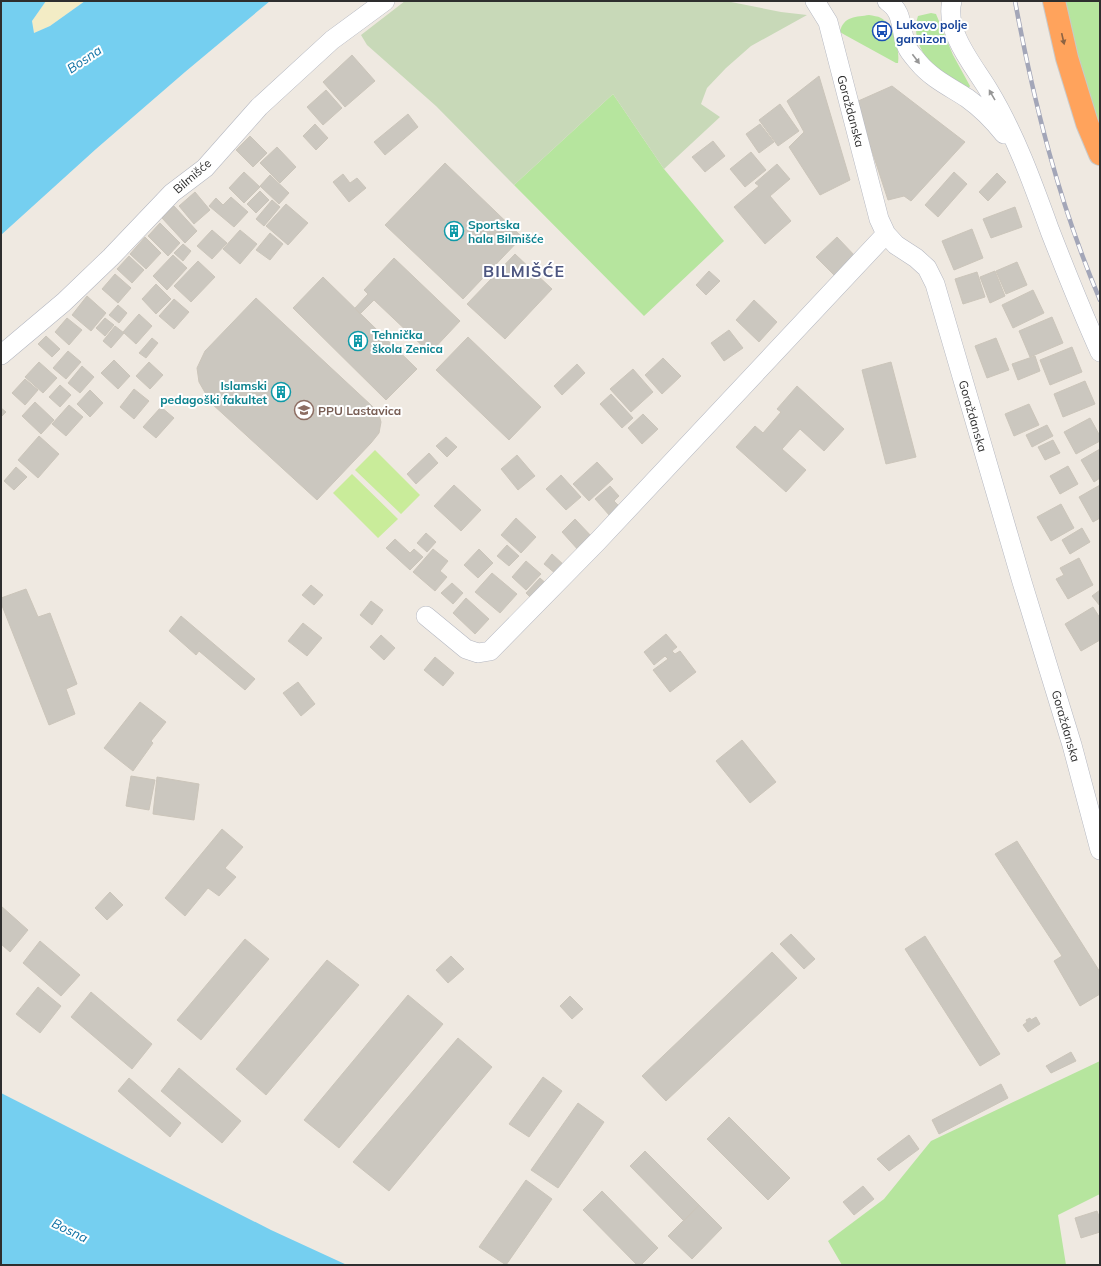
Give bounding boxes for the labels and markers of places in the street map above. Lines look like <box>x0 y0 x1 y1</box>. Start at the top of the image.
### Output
place label: Lukovo polje garnizon <box>896 17 968 46</box>
bus stop icon: Lukovo polje garnizon <box>871 20 893 42</box>
place label: Sportska hala Bilmišće <box>468 217 544 246</box>
building icon: Sportska hala Bilmišće <box>443 220 465 242</box>
place label: Tehnička škola Zenica <box>372 327 443 356</box>
building icon: Tehnička škola Zenica <box>347 330 369 352</box>
place label: Islamski pedagoški fakultet <box>160 378 267 407</box>
building icon: Islamski pedagoški fakultet <box>270 381 292 403</box>
school or university icon: PPU Lastavica <box>293 399 315 421</box>
place label: PPU Lastavica <box>318 403 401 418</box>

